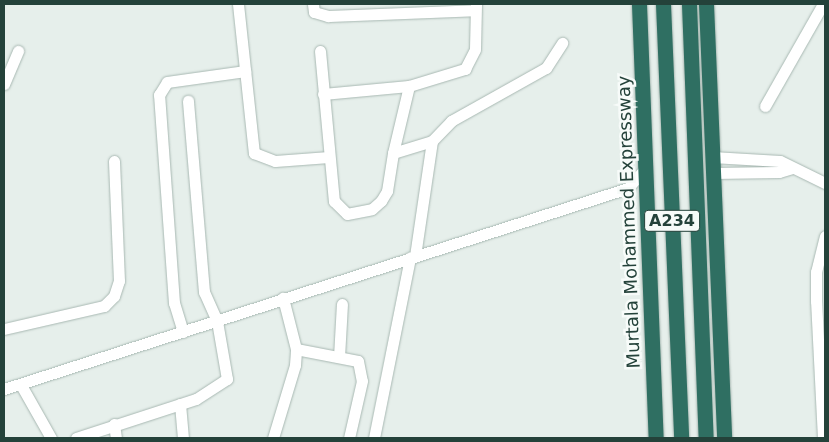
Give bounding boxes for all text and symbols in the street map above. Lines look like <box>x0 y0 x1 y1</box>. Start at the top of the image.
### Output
street label: Murtala Mohammed Expressway <box>613 75 645 369</box>
road number: A234 <box>643 208 701 235</box>

